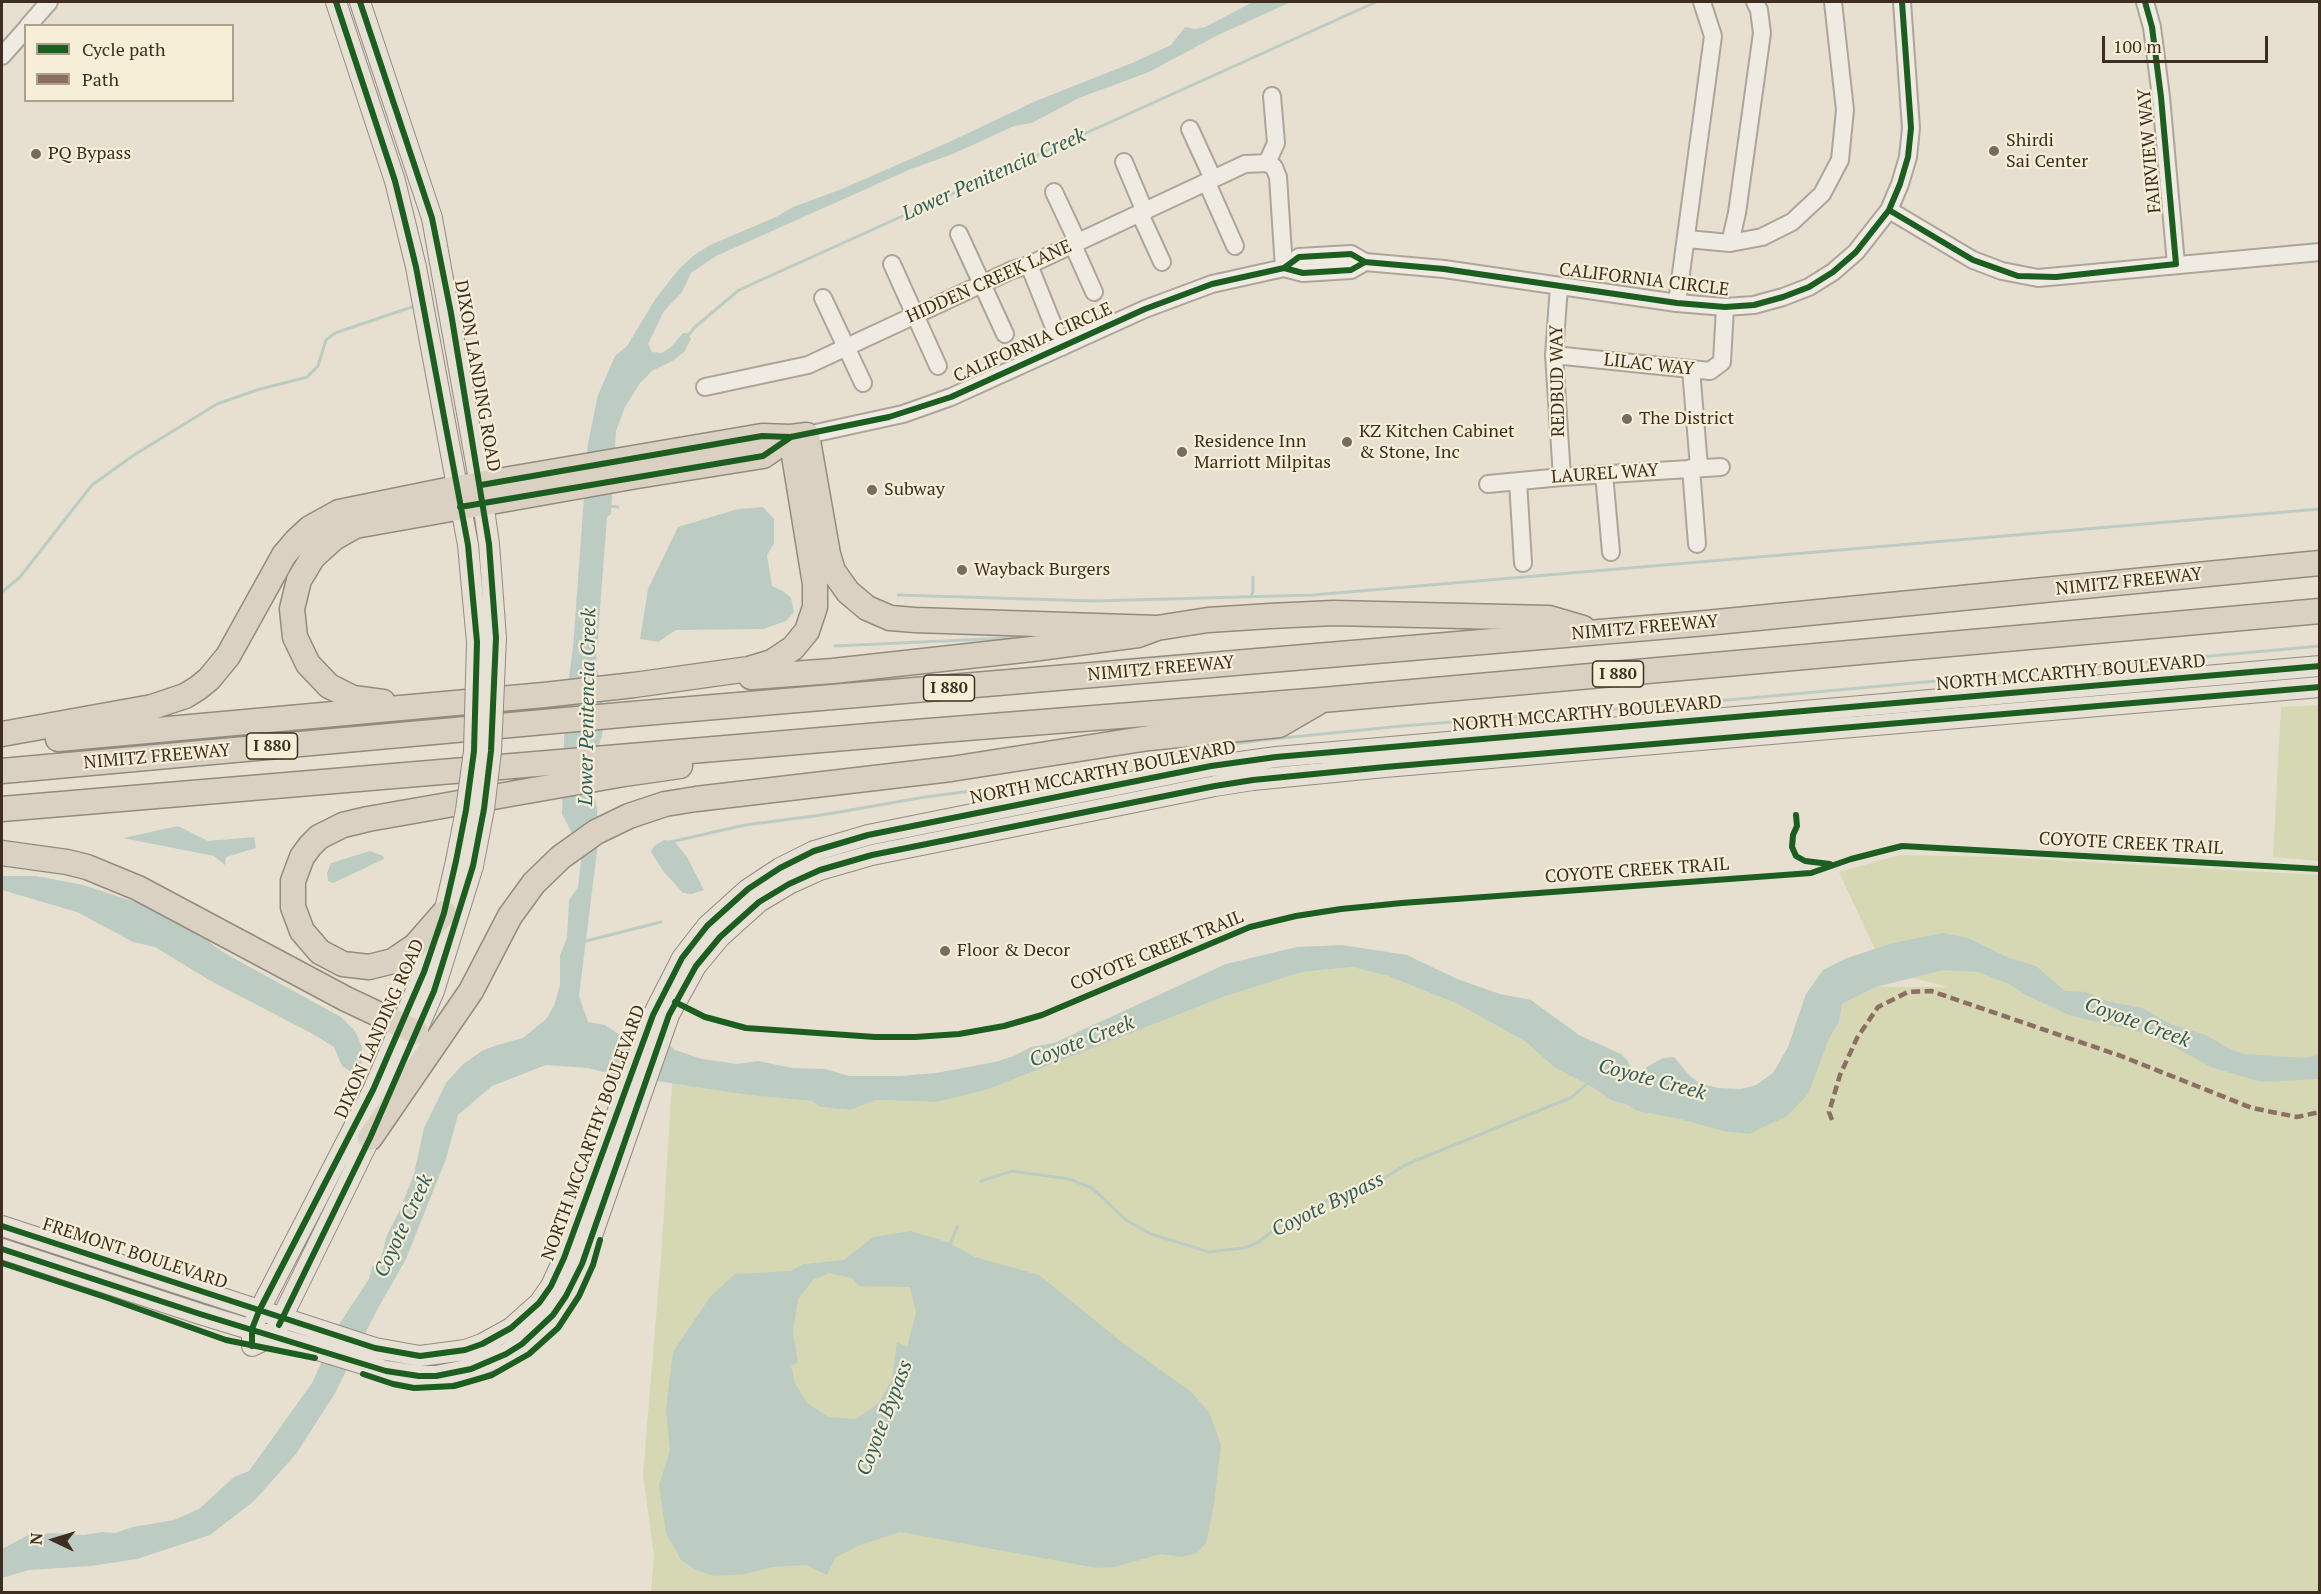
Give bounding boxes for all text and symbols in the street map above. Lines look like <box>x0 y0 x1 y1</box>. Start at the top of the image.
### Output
legend <box>24 24 234 102</box>
scale bar <box>2105 24 2272 62</box>
text: 100 m <box>2113 34 2162 58</box>
text: Cycle path <box>82 37 166 61</box>
text: Path <box>82 67 119 91</box>
street label: FAIRVIEW WAY <box>2134 88 2166 214</box>
water label: Lower Penitencia Creek <box>899 124 1089 226</box>
place label: Shirdi Sai Center <box>2006 130 2088 172</box>
place label: PQ Bypass <box>48 143 131 165</box>
marker: Shirdi Sai Center <box>1987 144 2001 158</box>
marker: PQ Bypass <box>29 147 43 161</box>
street label: HIDDEN CREEK LANE <box>903 236 1075 328</box>
street label: CALIFORNIA CIRCLE <box>1558 259 1730 301</box>
street label: DIXON LANDING ROAD <box>450 279 504 473</box>
street label: CALIFORNIA CIRCLE <box>950 298 1116 388</box>
street label: REDBUD WAY <box>1546 325 1570 437</box>
street label: LILAC WAY <box>1603 350 1695 380</box>
place label: The District <box>1639 408 1734 430</box>
marker: The District <box>1620 412 1634 426</box>
place label: KZ Kitchen Cabinet & Stone, Inc <box>1359 421 1515 464</box>
place label: Residence Inn Marriott Milpitas <box>1194 431 1331 474</box>
marker: KZ Kitchen Cabinet & Stone, Inc <box>1340 435 1354 449</box>
marker: Residence Inn Marriott Milpitas <box>1175 445 1189 459</box>
street label: LAUREL WAY <box>1550 459 1660 489</box>
place label: Subway <box>884 479 945 501</box>
marker: Subway <box>865 483 879 497</box>
place label: Wayback Burgers <box>974 559 1110 581</box>
marker: Wayback Burgers <box>955 563 969 577</box>
street label: NIMITZ FREEWAY <box>2055 564 2203 600</box>
water label: Lower Penitencia Creek <box>574 608 602 806</box>
street label: NIMITZ FREEWAY <box>1571 611 1719 645</box>
street label: NORTH MCCARTHY BOULEVARD <box>1935 650 2207 696</box>
street label: NIMITZ FREEWAY <box>1087 652 1235 686</box>
road number: I 880 <box>1592 661 1644 687</box>
road number: I 880 <box>924 675 974 701</box>
street label: NORTH MCCARTHY BOULEVARD <box>1451 691 1723 737</box>
road number: I 880 <box>246 733 298 759</box>
street label: NORTH MCCARTHY BOULEVARD <box>968 737 1238 809</box>
street label: NIMITZ FREEWAY <box>83 740 231 774</box>
street label: COYOTE CREEK TRAIL <box>2038 828 2224 860</box>
street label: COYOTE CREEK TRAIL <box>1544 854 1730 888</box>
street label: COYOTE CREEK TRAIL <box>1067 906 1247 996</box>
street label: DIXON LANDING ROAD <box>331 936 429 1122</box>
place label: Floor & Decor <box>957 940 1070 962</box>
marker: Floor & Decor <box>938 944 952 958</box>
water label: Coyote Creek <box>2081 993 2193 1053</box>
street label: NORTH MCCARTHY BOULEVARD <box>538 1002 650 1264</box>
water label: Coyote Creek <box>1026 1011 1138 1073</box>
water label: Coyote Creek <box>1596 1054 1708 1106</box>
water label: Coyote Bypass <box>1268 1168 1388 1242</box>
water label: Coyote Creek <box>370 1171 438 1281</box>
street label: FREMONT BOULEVARD <box>40 1214 230 1294</box>
water label: Coyote Bypass <box>852 1357 918 1479</box>
north arrow <box>24 1510 84 1570</box>
text: N <box>25 1532 47 1546</box>

